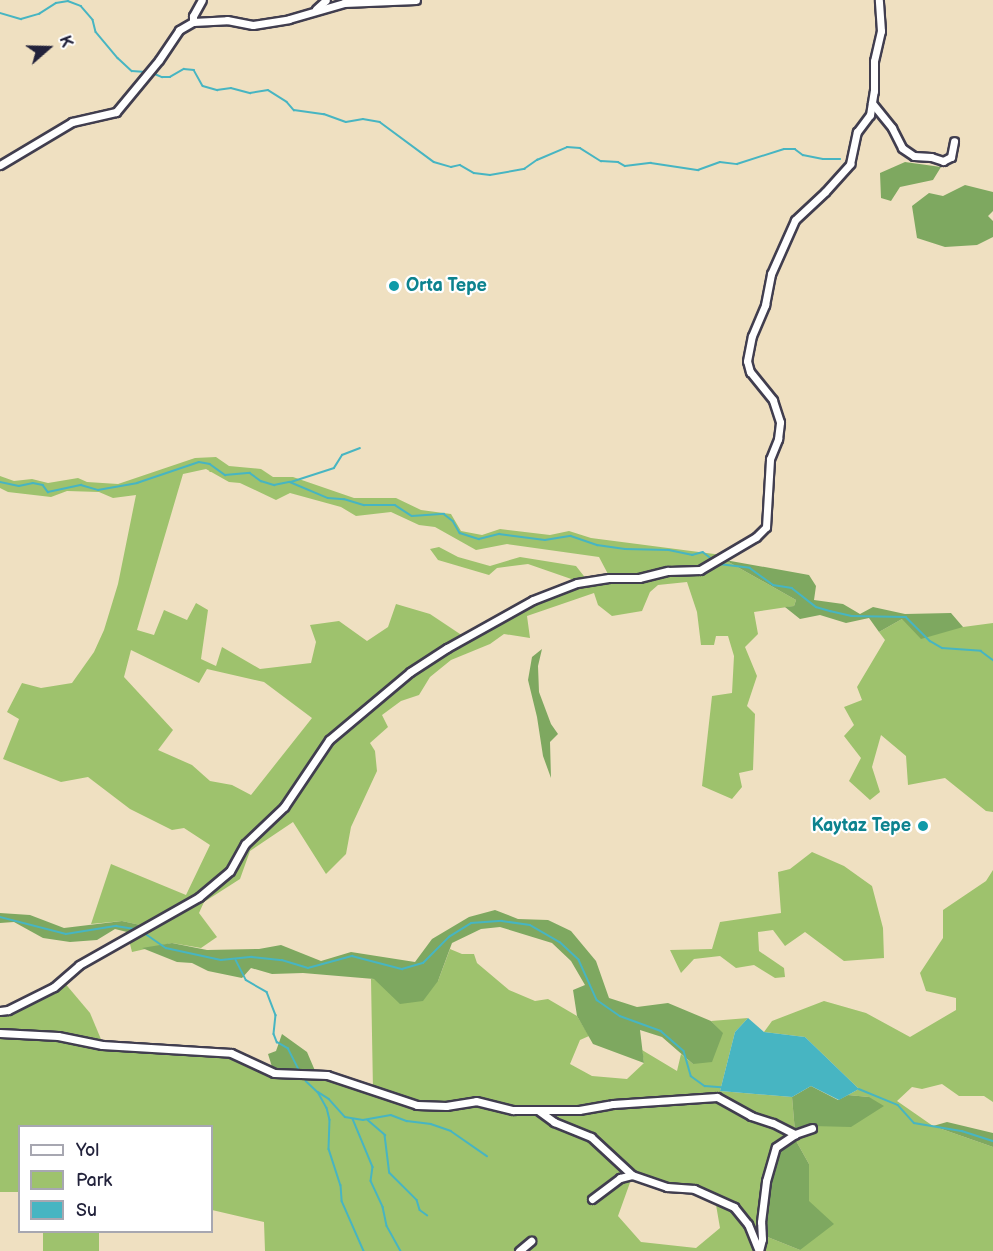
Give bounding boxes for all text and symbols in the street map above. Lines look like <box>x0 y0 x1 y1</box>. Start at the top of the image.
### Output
north arrow <box>18 18 78 78</box>
text: K <box>55 33 76 50</box>
place label: Orta Tepe <box>406 275 487 297</box>
marker: Orta Tepe <box>387 279 401 293</box>
place label: Kaytaz Tepe <box>812 815 911 837</box>
marker: Kaytaz Tepe <box>916 819 930 833</box>
legend <box>18 1125 213 1233</box>
text: Yol <box>76 1140 99 1161</box>
text: Park <box>76 1170 112 1191</box>
text: Su <box>76 1200 97 1221</box>

